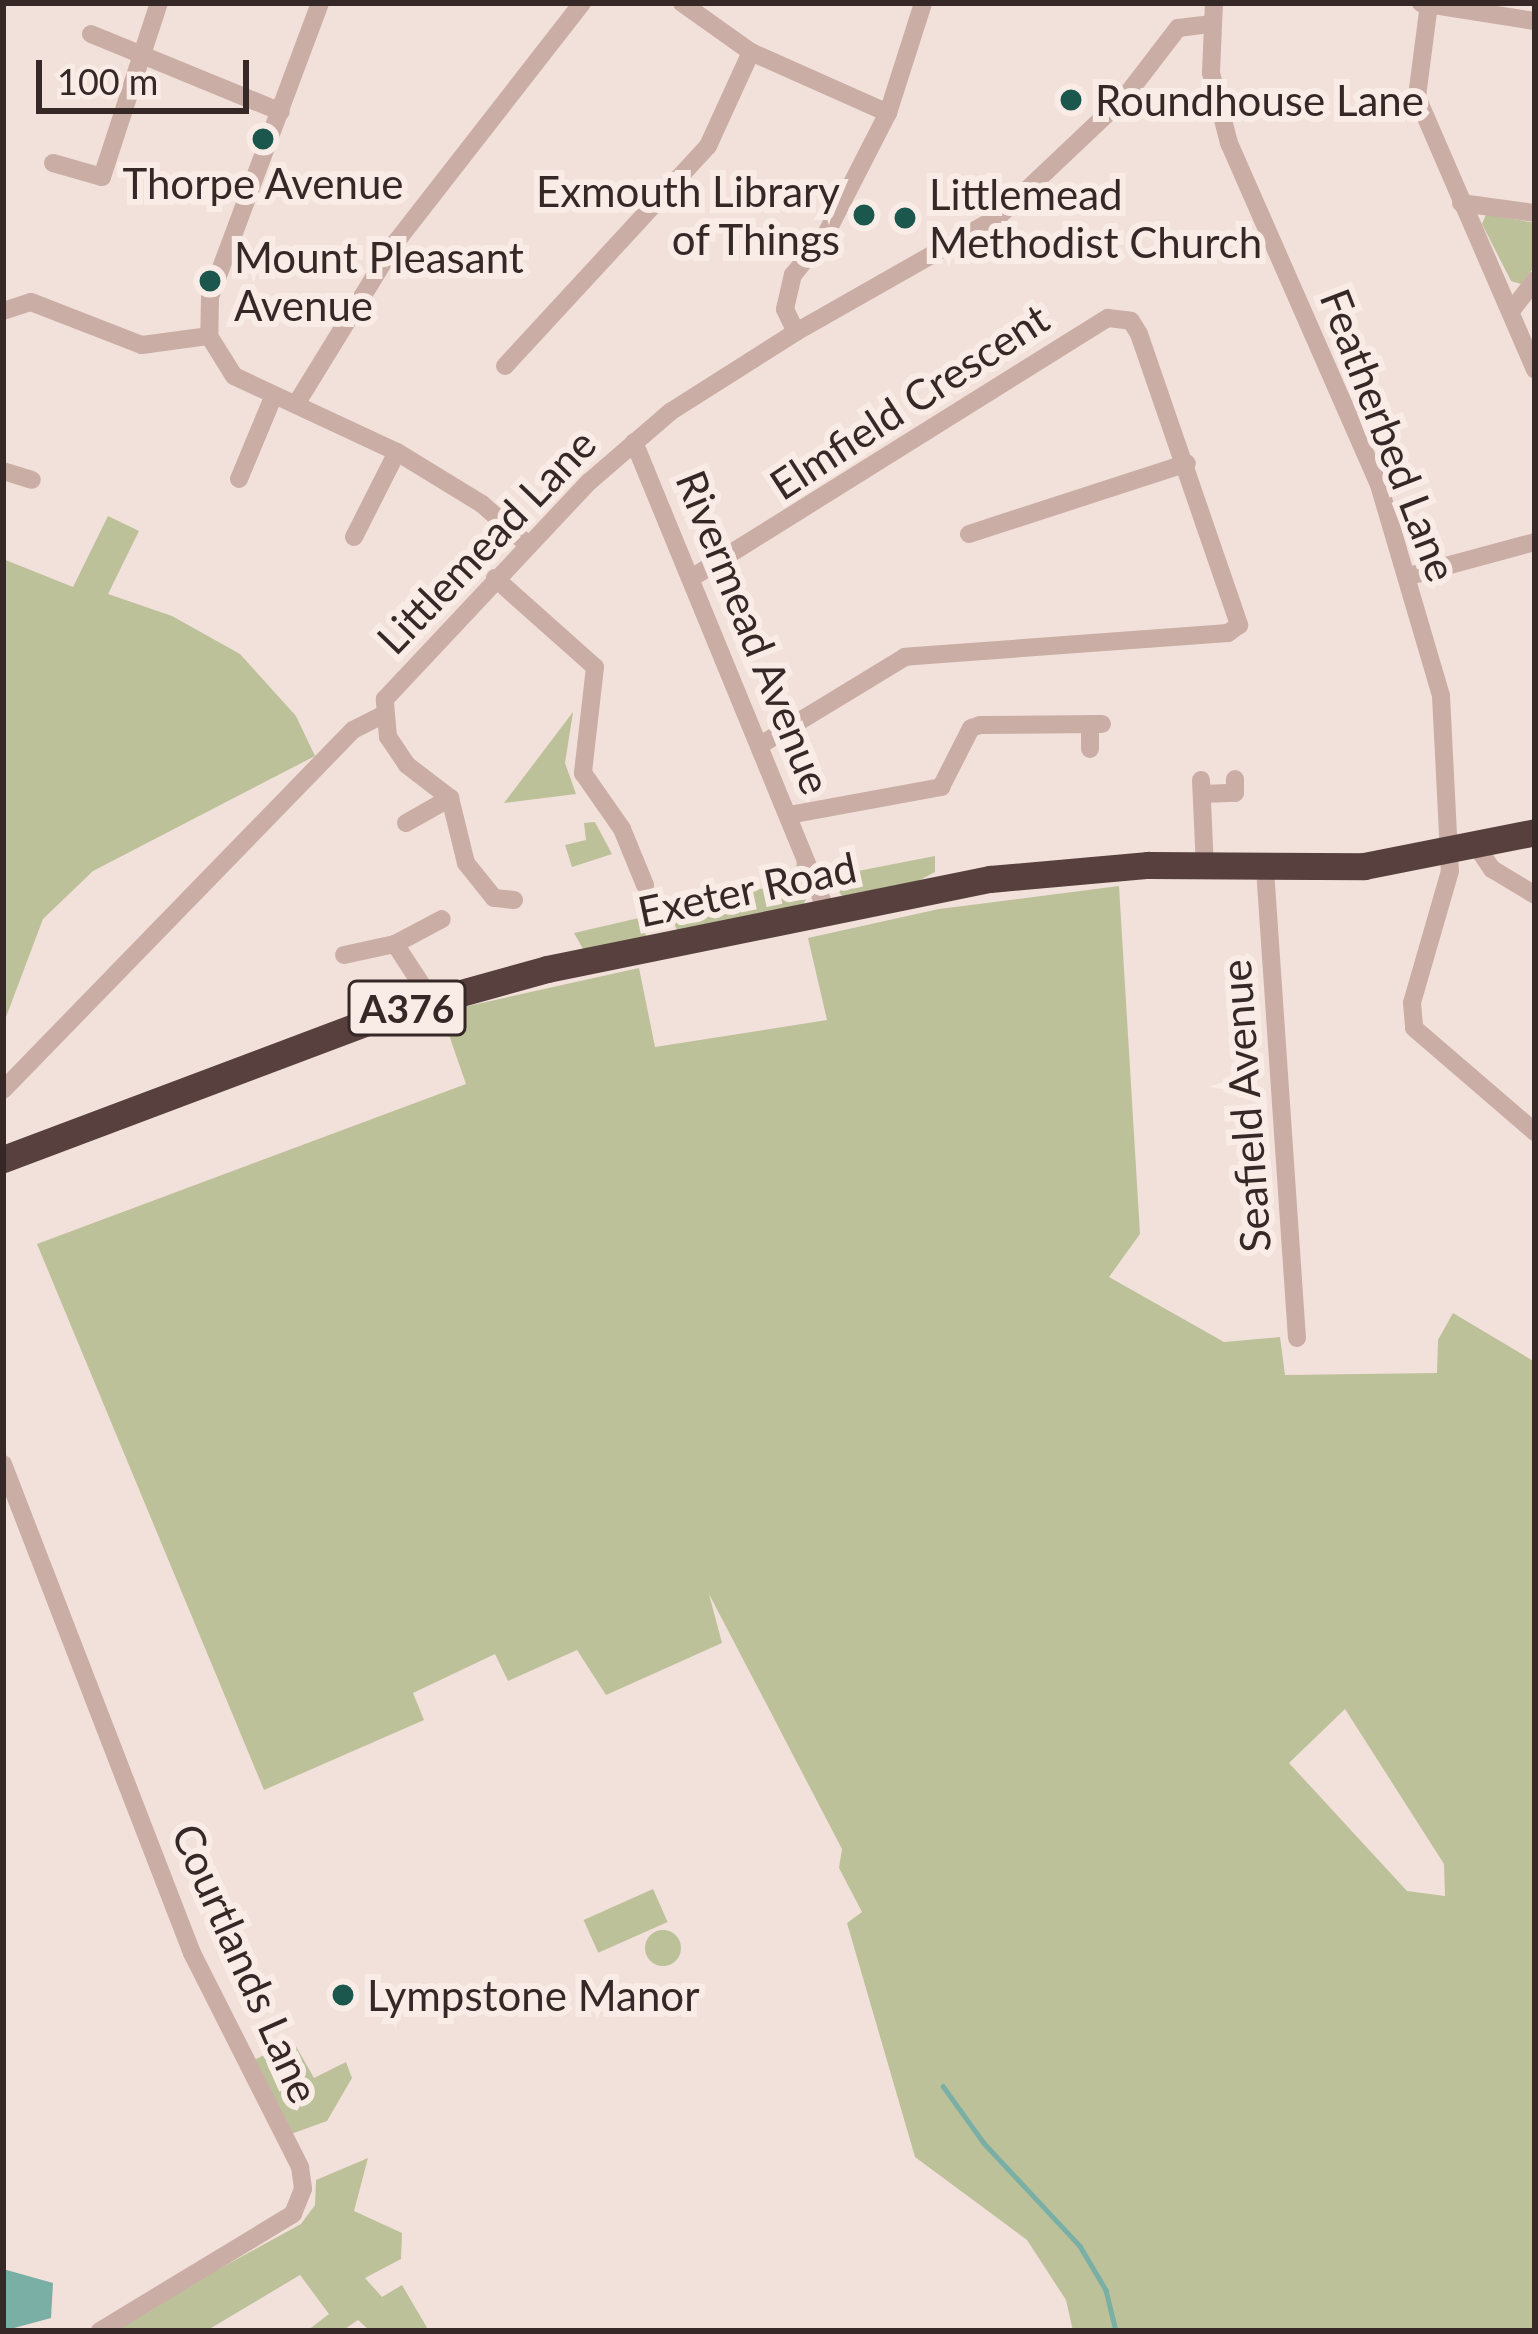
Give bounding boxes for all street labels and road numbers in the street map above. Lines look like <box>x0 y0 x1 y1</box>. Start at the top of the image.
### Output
street label: Featherbed Lane <box>1310 282 1468 588</box>
street label: Elmfield Crescent <box>761 292 1057 510</box>
street label: Littlemead Lane <box>366 418 606 664</box>
street label: Rivermead Avenue <box>666 462 842 802</box>
street label: Exeter Road <box>633 841 861 937</box>
street label: Seafield Avenue <box>1210 957 1280 1255</box>
road number: A376 <box>347 975 467 1041</box>
street label: Courtlands Lane <box>162 1816 330 2110</box>

